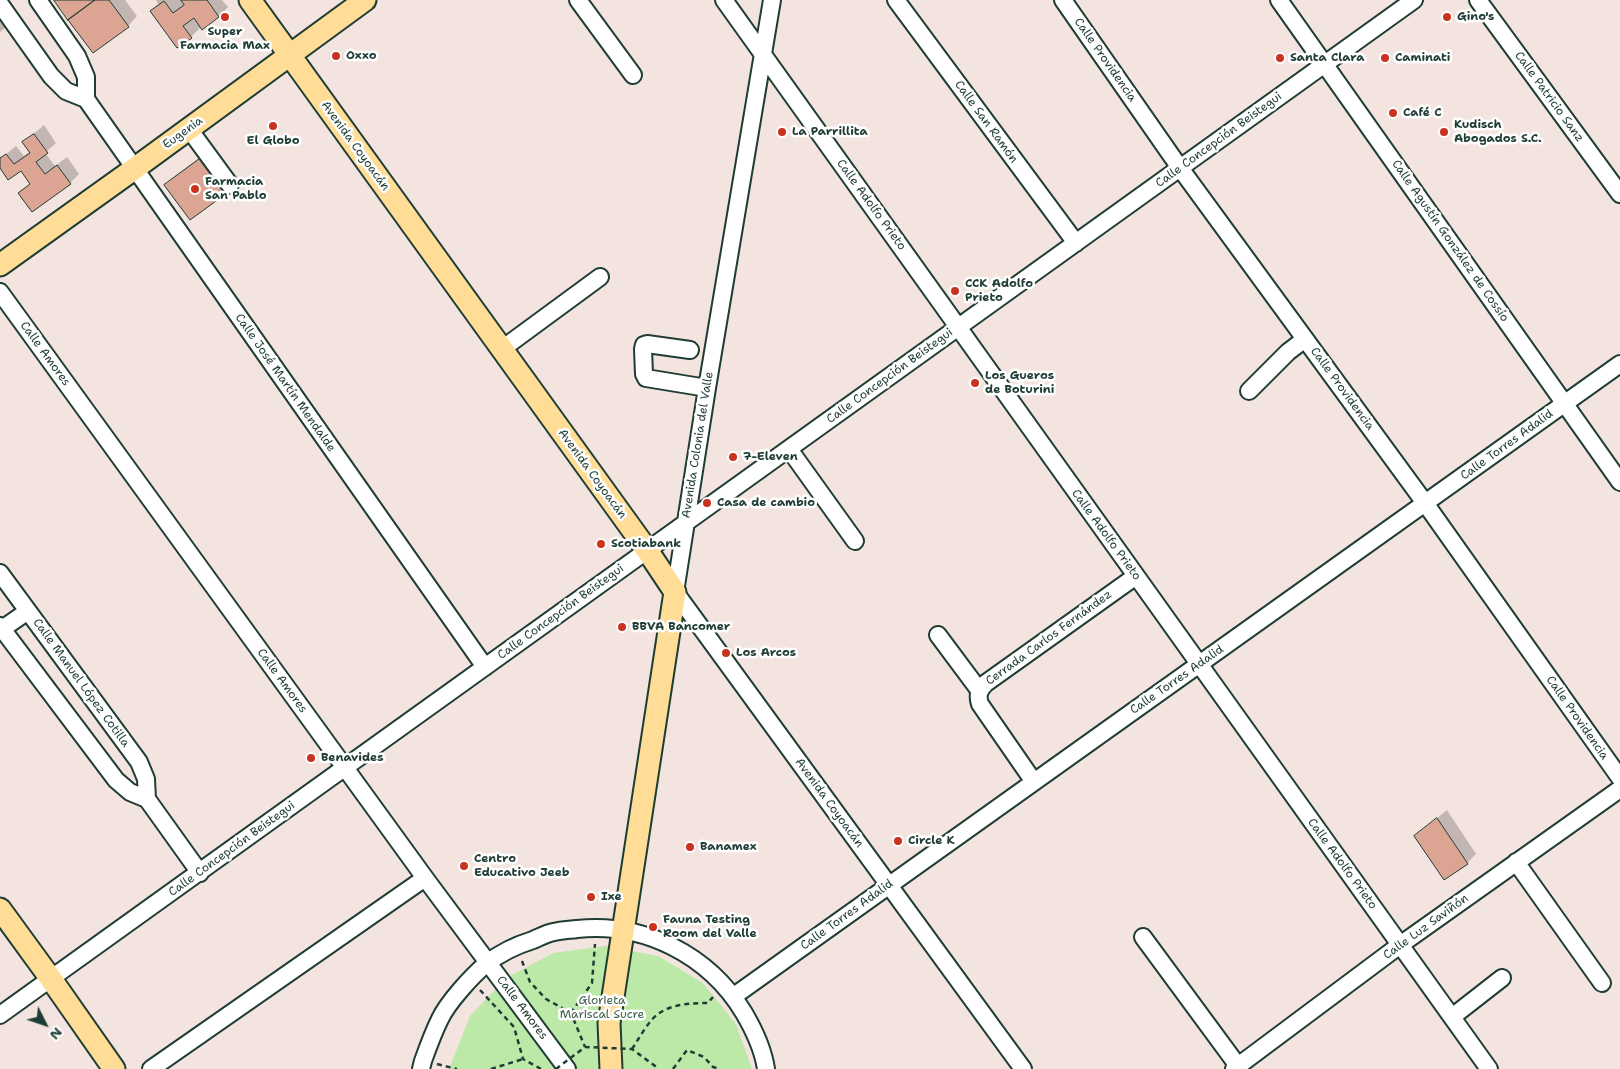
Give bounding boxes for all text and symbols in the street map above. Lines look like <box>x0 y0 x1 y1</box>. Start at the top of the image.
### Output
place label: Gino's <box>1457 10 1494 24</box>
marker: Super Farmacia Max <box>219 11 231 23</box>
marker: Gino's <box>1441 11 1453 23</box>
street label: Calle Providencia <box>1071 15 1139 105</box>
place label: Super Farmacia Max <box>180 25 270 53</box>
place label: Oxxo <box>346 49 376 63</box>
street label: Calle Patricio Sanz <box>1511 49 1587 145</box>
marker: Oxxo <box>330 50 342 62</box>
place label: Santa Clara <box>1290 51 1364 65</box>
place label: Caminati <box>1395 51 1451 65</box>
marker: Santa Clara <box>1274 52 1286 64</box>
marker: Caminati <box>1379 52 1391 64</box>
street label: Calle San Ramón <box>951 78 1021 166</box>
street label: Calle Concepción Beistegui <box>1153 89 1285 191</box>
street label: Avenida Coyoacán <box>318 98 392 194</box>
place label: Café C <box>1403 106 1441 120</box>
marker: Café C <box>1387 107 1399 119</box>
street label: Eugenia <box>160 114 206 152</box>
place label: Kudisch Abogados S.C. <box>1454 118 1542 146</box>
marker: El Globo <box>267 120 279 132</box>
place label: La Parrillita <box>792 125 868 139</box>
marker: La Parrillita <box>776 126 788 138</box>
marker: Kudisch Abogados S.C. <box>1438 126 1450 138</box>
place label: El Globo <box>247 134 299 148</box>
street label: Calle Adolfo Prieto <box>833 157 909 253</box>
street label: Calle Agustín González de Cossío <box>1388 157 1512 325</box>
place label: Farmacia San Pablo <box>205 175 267 203</box>
marker: Farmacia San Pablo <box>189 183 201 195</box>
place label: CCK Adolfo Prieto <box>965 277 1033 305</box>
marker: CCK Adolfo Prieto <box>949 285 961 297</box>
street label: Calle José Martín Mendalde <box>232 311 338 455</box>
street label: Calle Amores <box>17 319 73 389</box>
street label: Calle Concepción Beistegui <box>824 325 956 427</box>
street label: Calle Providencia <box>1307 345 1377 433</box>
place label: Los Gueros de Boturini <box>985 369 1054 397</box>
street label: Avenida Colonia del Valle <box>679 371 717 519</box>
marker: Los Gueros de Boturini <box>969 377 981 389</box>
street label: Calle Torres Adalid <box>1458 407 1556 483</box>
street label: Avenida Coyoacán <box>555 426 629 522</box>
place label: 7-Eleven <box>743 450 798 464</box>
marker: 7-Eleven <box>727 451 739 463</box>
street label: Calle Adolfo Prieto <box>1068 487 1144 583</box>
place label: Casa de cambio <box>717 496 815 510</box>
marker: Casa de cambio <box>701 497 713 509</box>
place label: Scotiabank <box>611 537 681 551</box>
marker: Scotiabank <box>595 538 607 550</box>
street label: Calle Concepción Beistegui <box>495 561 627 663</box>
street label: Cerrada Carlos Fernández <box>983 587 1115 689</box>
street label: Calle Manuel López Cotilla <box>29 616 133 750</box>
place label: BBVA Bancomer <box>632 620 730 634</box>
marker: BBVA Bancomer <box>616 621 628 633</box>
street label: Calle Torres Adalid <box>1127 642 1227 718</box>
street label: Calle Amores <box>254 646 310 716</box>
place label: Los Arcos <box>736 646 796 660</box>
marker: Los Arcos <box>720 647 732 659</box>
street label: Calle Providencia <box>1543 673 1611 763</box>
place label: Benavides <box>321 751 384 765</box>
marker: Benavides <box>305 752 317 764</box>
street label: Avenida Coyoacán <box>792 755 866 851</box>
street label: Calle Concepción Beistegui <box>166 798 298 900</box>
street label: Calle Adolfo Prieto <box>1304 816 1380 912</box>
place label: Circle K <box>908 834 955 848</box>
marker: Circle K <box>892 835 904 847</box>
place label: Banamex <box>700 840 757 854</box>
marker: Banamex <box>684 841 696 853</box>
place label: Centro Educativo Jeeb <box>474 852 569 880</box>
marker: Centro Educativo Jeeb <box>458 860 470 872</box>
street label: Calle Torres Adalid <box>798 877 896 953</box>
place label: Ixe <box>601 890 622 904</box>
marker: Ixe <box>585 891 597 903</box>
street label: Calle Luz Saviñón <box>1381 891 1471 963</box>
place label: Fauna Testing Room del Valle <box>663 913 757 941</box>
marker: Fauna Testing Room del Valle <box>647 921 659 933</box>
street label: Calle Amores <box>493 973 551 1043</box>
park label: Glorieta Mariscal Sucre <box>560 994 644 1022</box>
north arrow <box>20 999 70 1049</box>
text: N <box>46 1024 67 1044</box>

